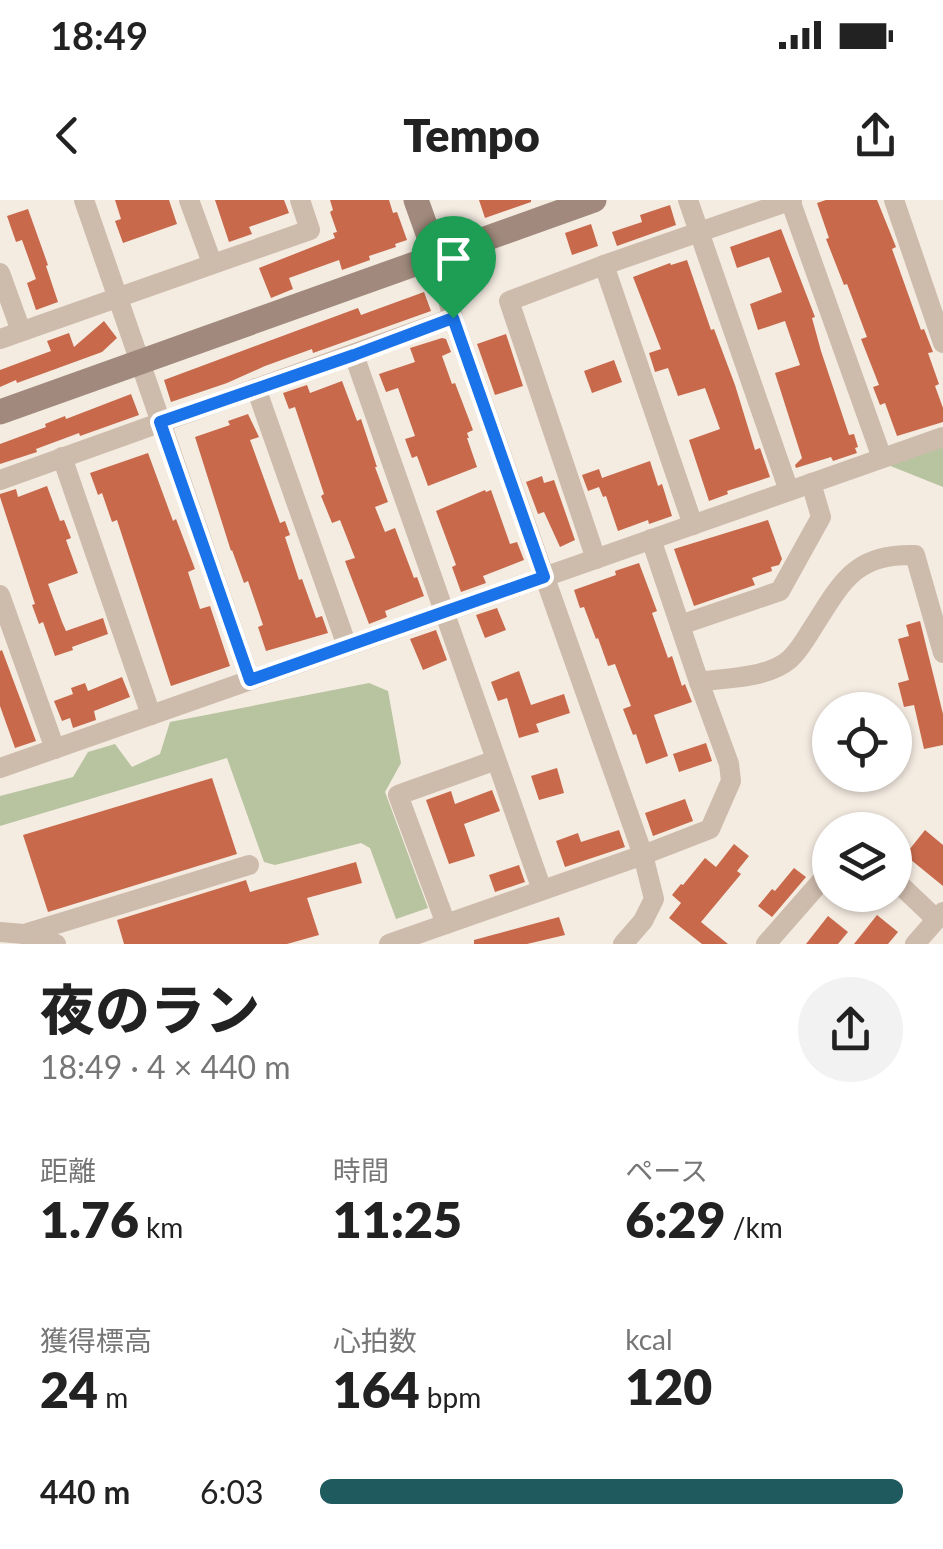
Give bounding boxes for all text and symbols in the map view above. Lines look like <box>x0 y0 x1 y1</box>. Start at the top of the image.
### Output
text: 18:49 <box>50 12 148 58</box>
icon: back <box>40 108 95 163</box>
text: Tempo <box>403 108 540 162</box>
icon: share <box>848 108 903 163</box>
pin <box>411 216 496 319</box>
icon: arrive <box>426 231 481 286</box>
map controls <box>812 692 912 912</box>
button: locate <box>812 692 912 792</box>
button: layers <box>812 812 912 912</box>
text: 夜のラン <box>40 976 260 1042</box>
button: share <box>798 977 903 1082</box>
text: 18:49 · 4 × 440 m <box>40 1047 291 1086</box>
text: 距離 <box>40 1153 96 1187</box>
text: 時間 <box>333 1153 389 1187</box>
text: ペース <box>625 1153 708 1187</box>
text: 1.76 <box>40 1189 139 1249</box>
text: 11:25 <box>333 1189 462 1249</box>
text: 6:29 <box>625 1189 726 1249</box>
text: km <box>139 1210 183 1244</box>
text: /km <box>726 1210 783 1244</box>
text: kcal <box>625 1322 673 1356</box>
text: 獲得標高 <box>40 1323 152 1357</box>
text: 心拍数 <box>333 1323 417 1357</box>
text: 120 <box>625 1356 712 1416</box>
text: 24 <box>40 1359 98 1419</box>
text: 164 <box>333 1359 420 1419</box>
text: m <box>98 1380 128 1414</box>
text: bpm <box>420 1380 481 1414</box>
text: 440 m <box>40 1472 130 1511</box>
text: 6:03 <box>200 1472 264 1511</box>

